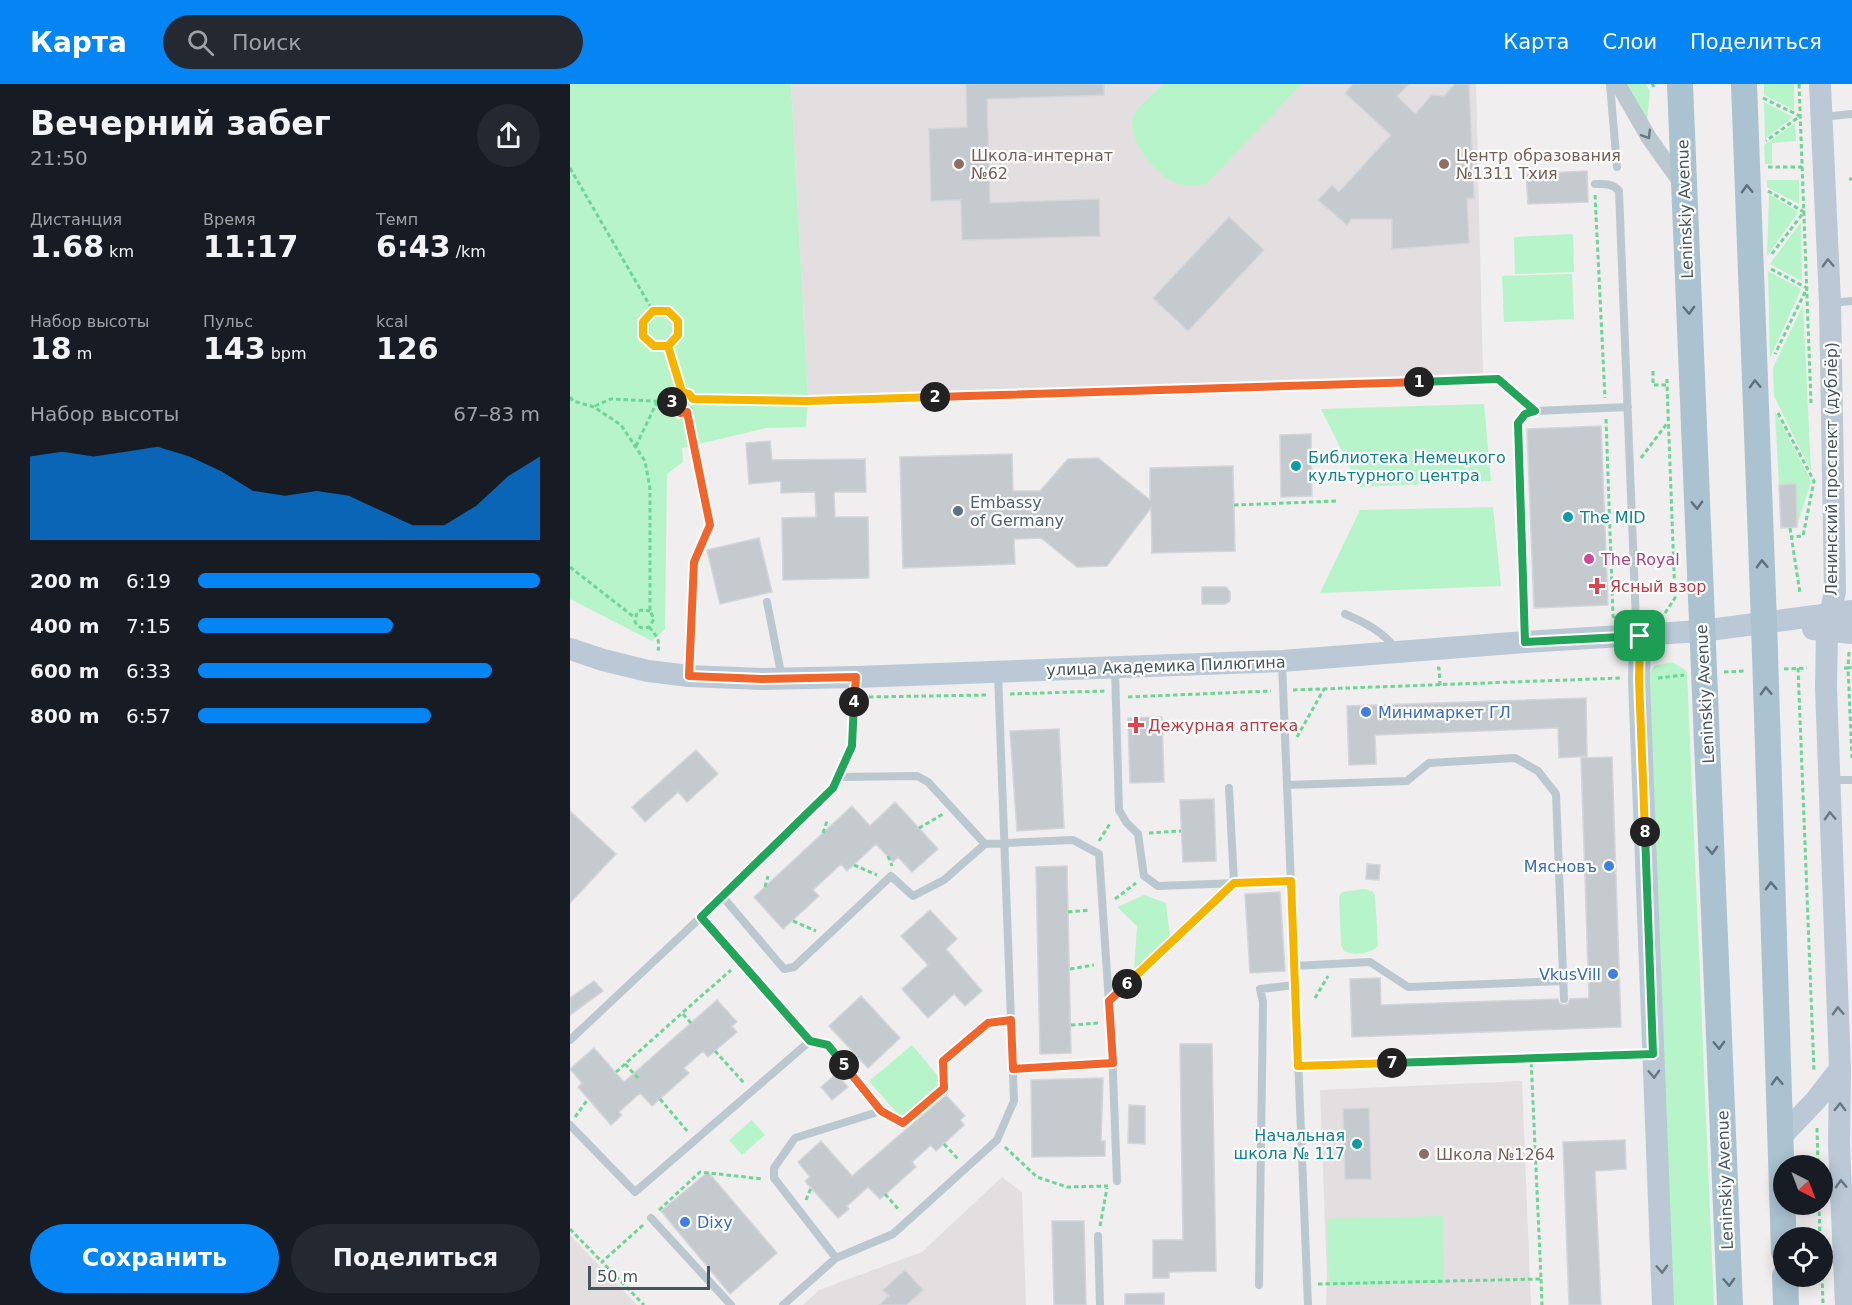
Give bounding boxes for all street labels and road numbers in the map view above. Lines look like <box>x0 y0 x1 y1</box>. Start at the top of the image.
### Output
street label: Leninskiy Avenue <box>1673 139 1697 279</box>
street label: Ленинский проспект (дублёр) <box>1822 342 1841 596</box>
street label: Leninskiy Avenue <box>1692 624 1718 764</box>
street label: улица Академика Пилюгина <box>1046 652 1286 680</box>
street label: Leninskiy Avenue <box>1713 1110 1737 1250</box>

